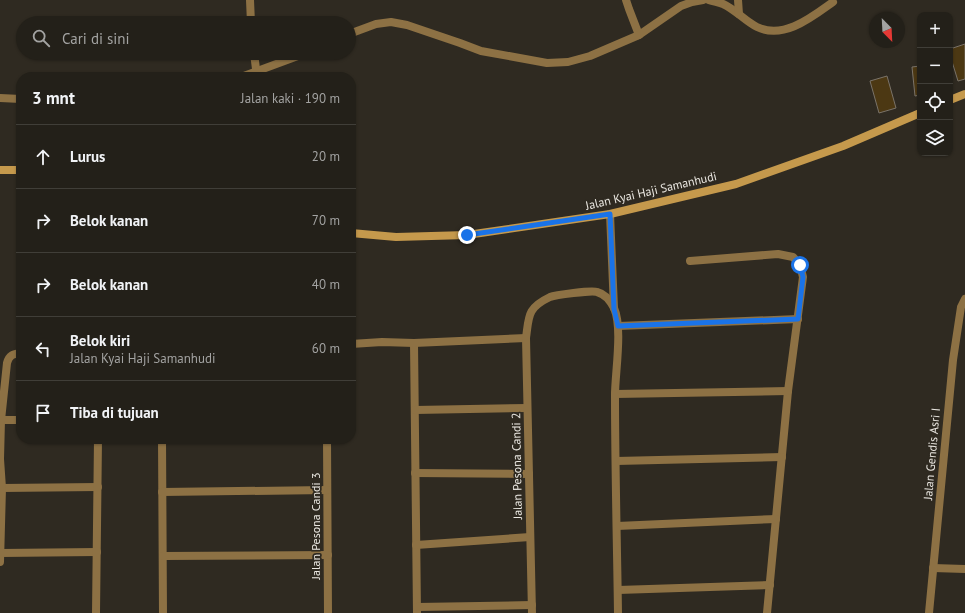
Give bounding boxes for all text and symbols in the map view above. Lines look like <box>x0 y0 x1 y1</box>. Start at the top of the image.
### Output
north arrow <box>869 12 905 48</box>
map controls <box>917 12 953 156</box>
button: + <box>917 12 953 48</box>
search box <box>16 16 356 60</box>
icon: search <box>30 27 52 49</box>
text: Cari di sini <box>62 29 130 48</box>
button: − <box>917 48 953 84</box>
button: locate <box>917 84 953 120</box>
text: 3 mnt <box>32 87 75 109</box>
text: Jalan kaki · 190 m <box>241 90 340 107</box>
button: layers <box>917 120 953 156</box>
icon: ahead <box>32 146 54 168</box>
text: Lurus <box>70 147 105 166</box>
text: 20 m <box>312 148 340 165</box>
street label: Jalan Kyai Haji Samanhudi <box>583 168 718 213</box>
icon: right <box>32 210 54 232</box>
text: Belok kanan <box>70 211 148 230</box>
text: 70 m <box>312 212 340 229</box>
route end <box>458 226 476 244</box>
route start <box>791 256 809 274</box>
icon: right <box>32 274 54 296</box>
text: Belok kanan <box>70 275 148 294</box>
text: 40 m <box>312 276 340 293</box>
text: Belok kiri <box>70 331 130 350</box>
icon: left <box>32 338 54 360</box>
text: 60 m <box>312 340 340 357</box>
text: Jalan Kyai Haji Samanhudi <box>70 350 215 367</box>
icon: arrive <box>32 402 54 424</box>
text: Tiba di tujuan <box>70 403 159 422</box>
street label: Jalan Gendis Asri I <box>920 407 943 502</box>
street label: Jalan Pesona Candi 2 <box>508 412 525 521</box>
street label: Jalan Pesona Candi 3 <box>308 473 323 580</box>

